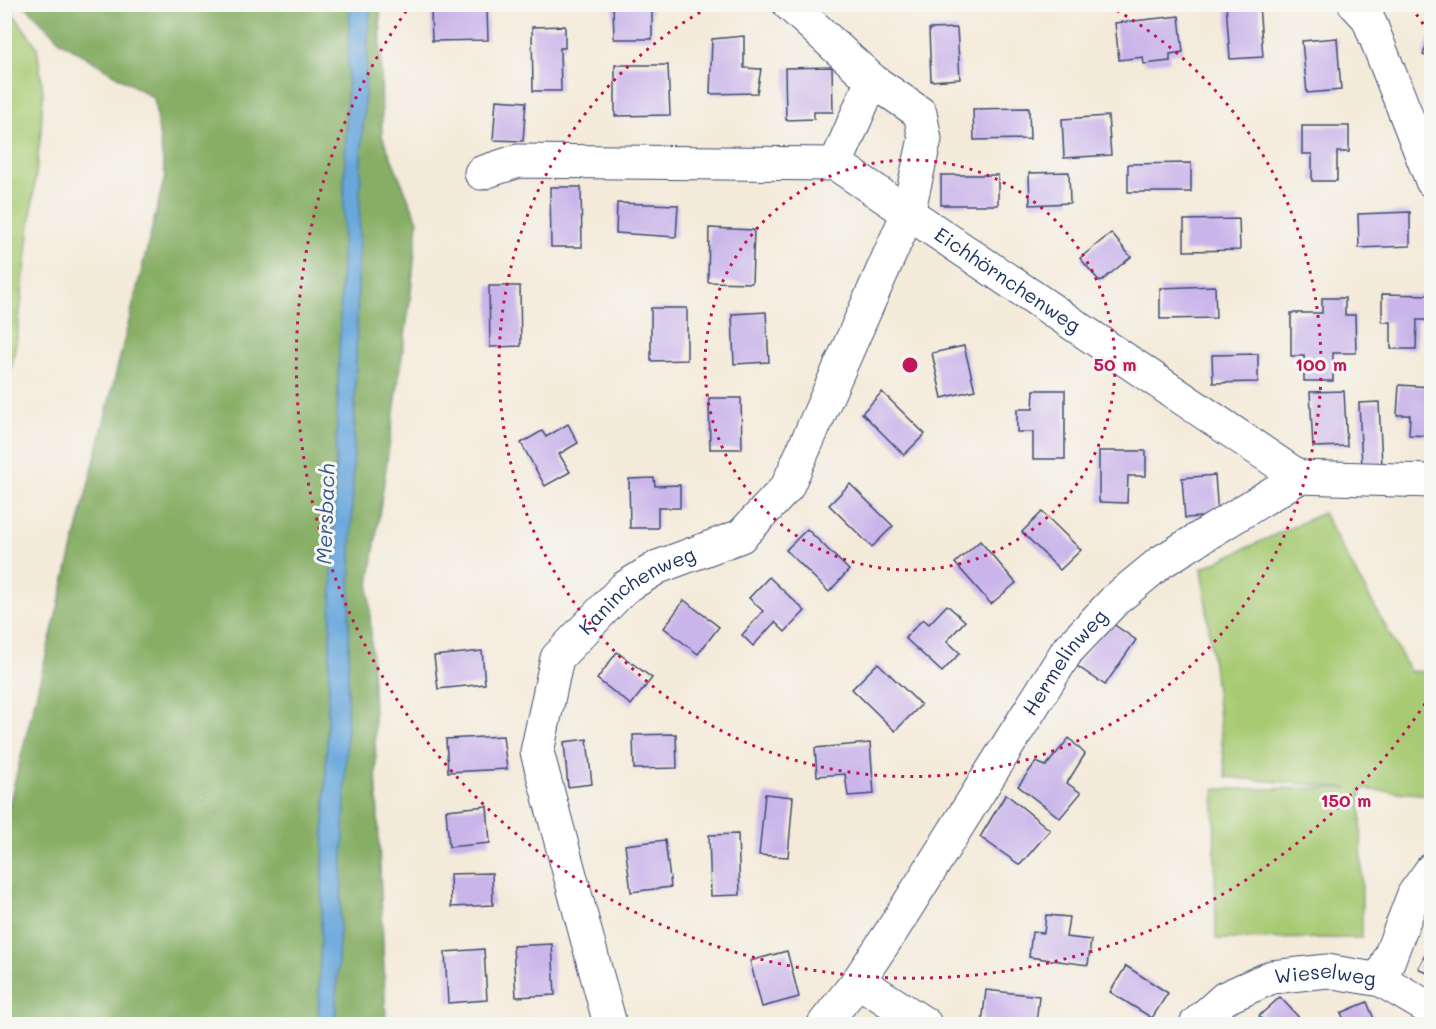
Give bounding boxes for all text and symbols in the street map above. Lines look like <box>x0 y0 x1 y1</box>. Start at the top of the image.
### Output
street label: Eichhörnchenweg <box>930 220 1086 338</box>
text: 50 m <box>1094 352 1136 376</box>
text: 100 m <box>1295 352 1347 376</box>
centre of rings <box>900 355 920 375</box>
water label: Mersbach <box>309 463 340 565</box>
street label: Kaninchenweg <box>572 540 699 640</box>
street label: Hermelinweg <box>1016 603 1112 720</box>
text: 150 m <box>1321 788 1371 812</box>
street label: Wieselweg <box>1273 957 1378 991</box>

